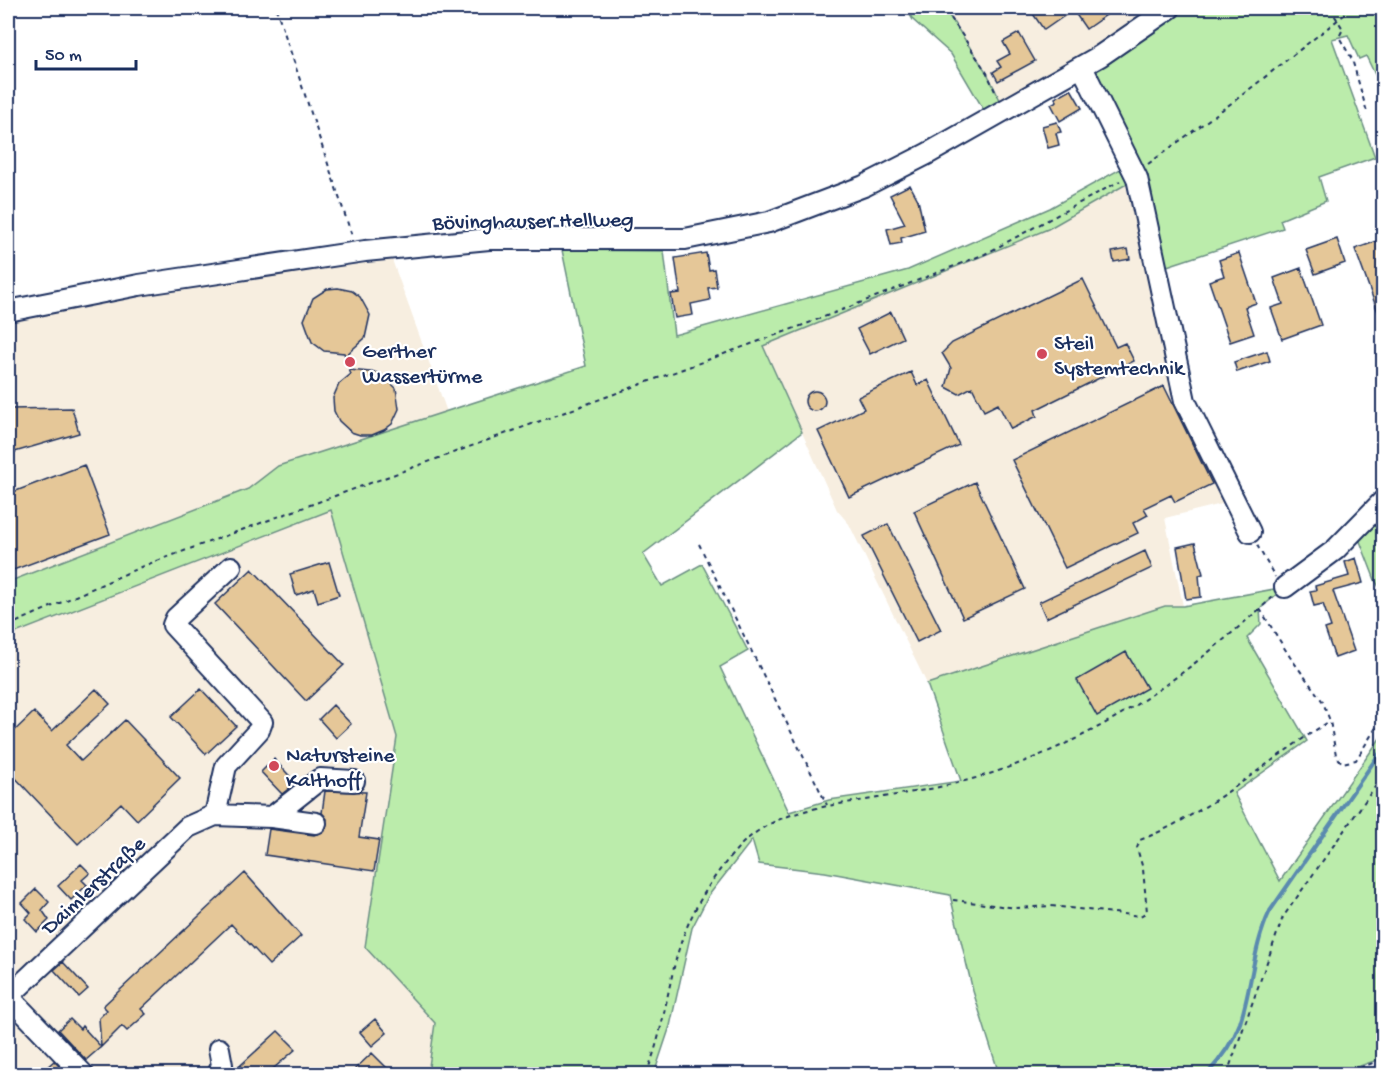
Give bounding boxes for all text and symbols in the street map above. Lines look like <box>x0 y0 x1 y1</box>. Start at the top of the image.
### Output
scale bar <box>36 33 136 71</box>
text: 50 m <box>45 46 82 67</box>
street label: Bövinghauser Hellweg <box>431 208 634 238</box>
place label: Steil Systemtechnik <box>1054 332 1186 383</box>
place label: Gerther Wassertürme <box>362 340 483 391</box>
marker: Steil Systemtechnik <box>1035 347 1049 361</box>
marker: Gerther Wassertürme <box>343 355 357 369</box>
place label: Natursteine Kalthoff <box>286 744 395 795</box>
marker: Natursteine Kalthoff <box>267 759 281 773</box>
street label: Daimlerstraße <box>36 832 153 943</box>

